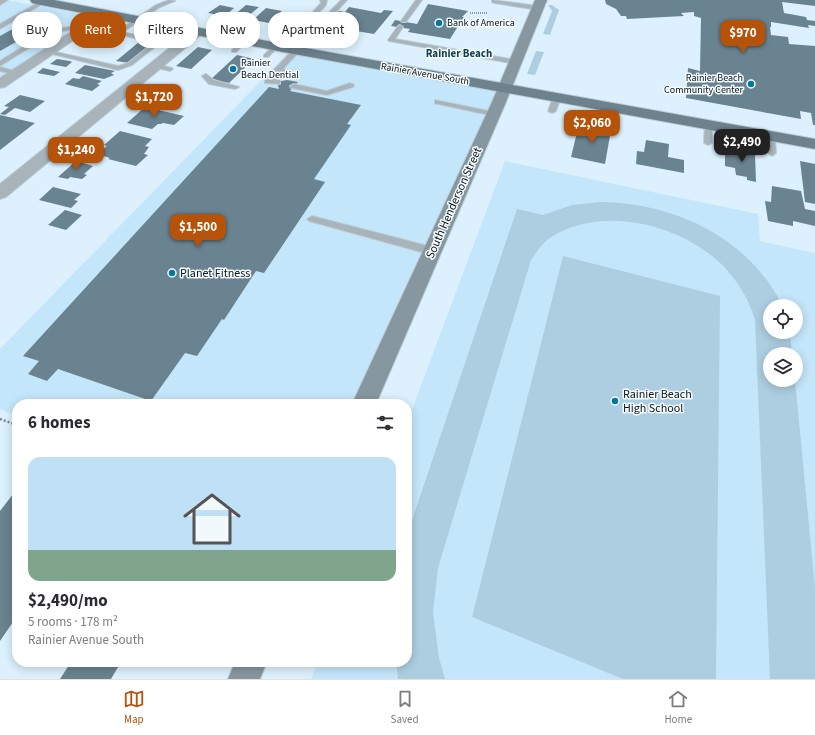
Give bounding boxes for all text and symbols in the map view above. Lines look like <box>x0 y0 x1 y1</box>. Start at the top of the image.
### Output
chip: Buy <box>12 12 62 48</box>
chip: Rent <box>70 12 126 48</box>
chip: Filters <box>134 12 198 48</box>
chip: New <box>206 12 260 48</box>
chip: Apartment <box>268 12 359 48</box>
place label: Bank of America <box>447 16 515 30</box>
marker: Bank of America <box>434 18 444 28</box>
pin: $970 <box>719 20 767 54</box>
text: $970 <box>729 24 757 42</box>
district label: Rainier Beach <box>426 46 492 61</box>
place label: Rainier Beach Dential <box>241 56 299 82</box>
street label: Rainier Avenue South <box>380 59 470 89</box>
marker: Rainier Beach Dential <box>228 64 238 74</box>
place label: Rainier Beach Community Center <box>664 71 744 97</box>
marker: Rainier Beach Community Center <box>746 79 756 89</box>
pin: $1,720 <box>121 84 187 118</box>
text: $1,720 <box>135 88 173 106</box>
pin: $2,060 <box>559 110 625 144</box>
text: $2,060 <box>573 114 611 132</box>
pin: $2,490 <box>709 129 775 163</box>
text: $2,490 <box>723 133 761 151</box>
pin: $1,240 <box>43 137 109 171</box>
text: $1,240 <box>57 141 95 159</box>
street label: South Henderson Street <box>422 145 486 261</box>
pin: $1,500 <box>165 214 231 248</box>
text: $1,500 <box>179 218 217 236</box>
place label: Planet Fitness <box>180 265 250 282</box>
marker: Planet Fitness <box>167 268 177 278</box>
map controls <box>763 299 803 387</box>
button: locate <box>763 299 803 339</box>
button: layers <box>763 347 803 387</box>
place label: Rainier Beach High School <box>623 386 692 417</box>
marker: Rainier Beach High School <box>610 396 620 406</box>
text: 6 homes <box>28 411 90 435</box>
icon: filters <box>374 412 396 434</box>
icon: home <box>176 483 248 555</box>
text: $2,490/mo <box>28 589 108 613</box>
text: 5 rooms · 178 m² <box>28 613 118 631</box>
text: Rainier Avenue South <box>28 631 144 649</box>
tab: Map <box>123 688 145 727</box>
tab: Saved <box>391 688 419 727</box>
tab: Home <box>664 688 692 727</box>

